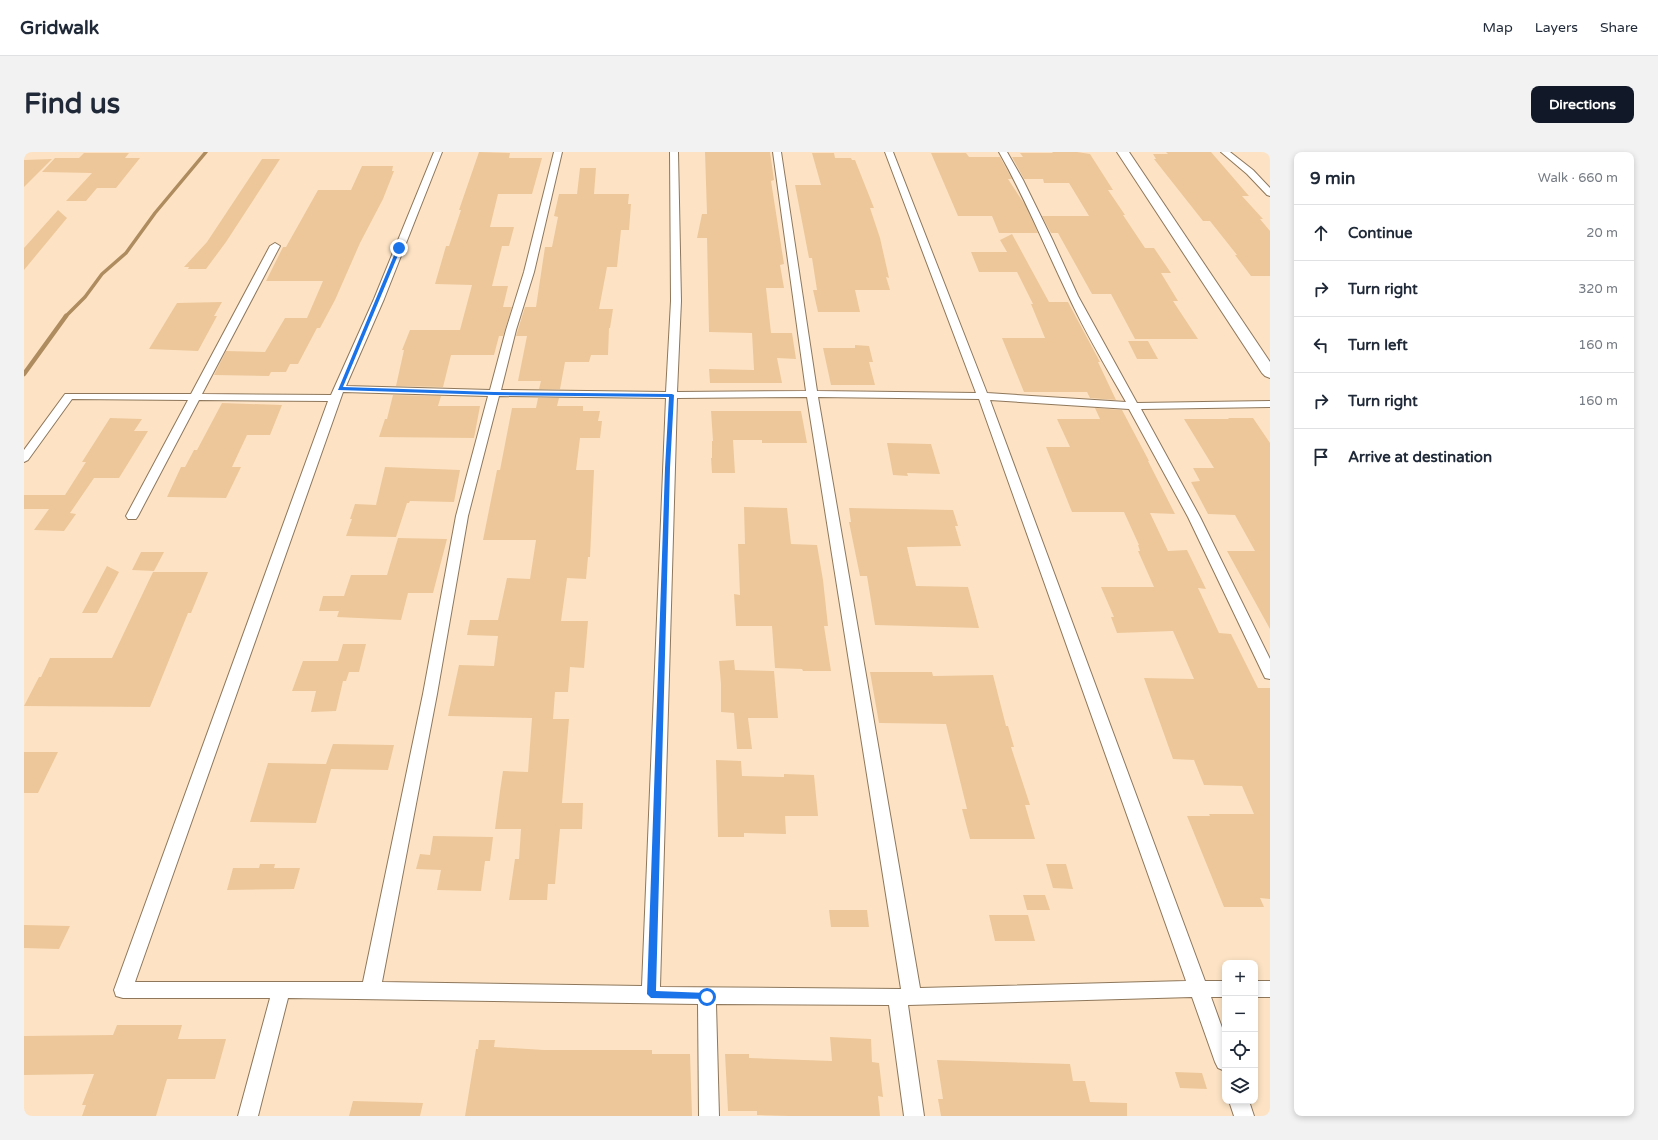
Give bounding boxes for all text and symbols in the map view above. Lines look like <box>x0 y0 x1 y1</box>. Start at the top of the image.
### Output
text: Gridwalk <box>20 17 99 39</box>
text: Map <box>1483 19 1513 36</box>
text: Layers <box>1535 19 1578 36</box>
text: Share <box>1600 19 1638 36</box>
button: Directions <box>1531 86 1634 123</box>
text: Find us <box>24 87 120 121</box>
text: 9 min <box>1310 168 1355 189</box>
text: Walk · 660 m <box>1538 170 1618 186</box>
icon: ahead <box>1310 222 1332 244</box>
text: Continue <box>1348 224 1412 242</box>
text: 20 m <box>1586 225 1618 241</box>
route end <box>390 239 408 257</box>
icon: right <box>1310 278 1332 300</box>
text: Turn right <box>1348 280 1418 298</box>
text: 320 m <box>1578 281 1618 297</box>
icon: left <box>1310 334 1332 356</box>
text: Turn left <box>1348 336 1408 354</box>
text: 160 m <box>1578 337 1618 353</box>
icon: right <box>1310 390 1332 412</box>
text: Turn right <box>1348 392 1418 410</box>
text: 160 m <box>1578 393 1618 409</box>
icon: arrive <box>1310 446 1332 468</box>
text: Arrive at destination <box>1348 448 1492 466</box>
map controls <box>1222 960 1258 1104</box>
button: + <box>1222 960 1258 996</box>
route start <box>698 988 716 1006</box>
button: − <box>1222 996 1258 1032</box>
button: locate <box>1222 1032 1258 1068</box>
button: layers <box>1222 1068 1258 1104</box>

